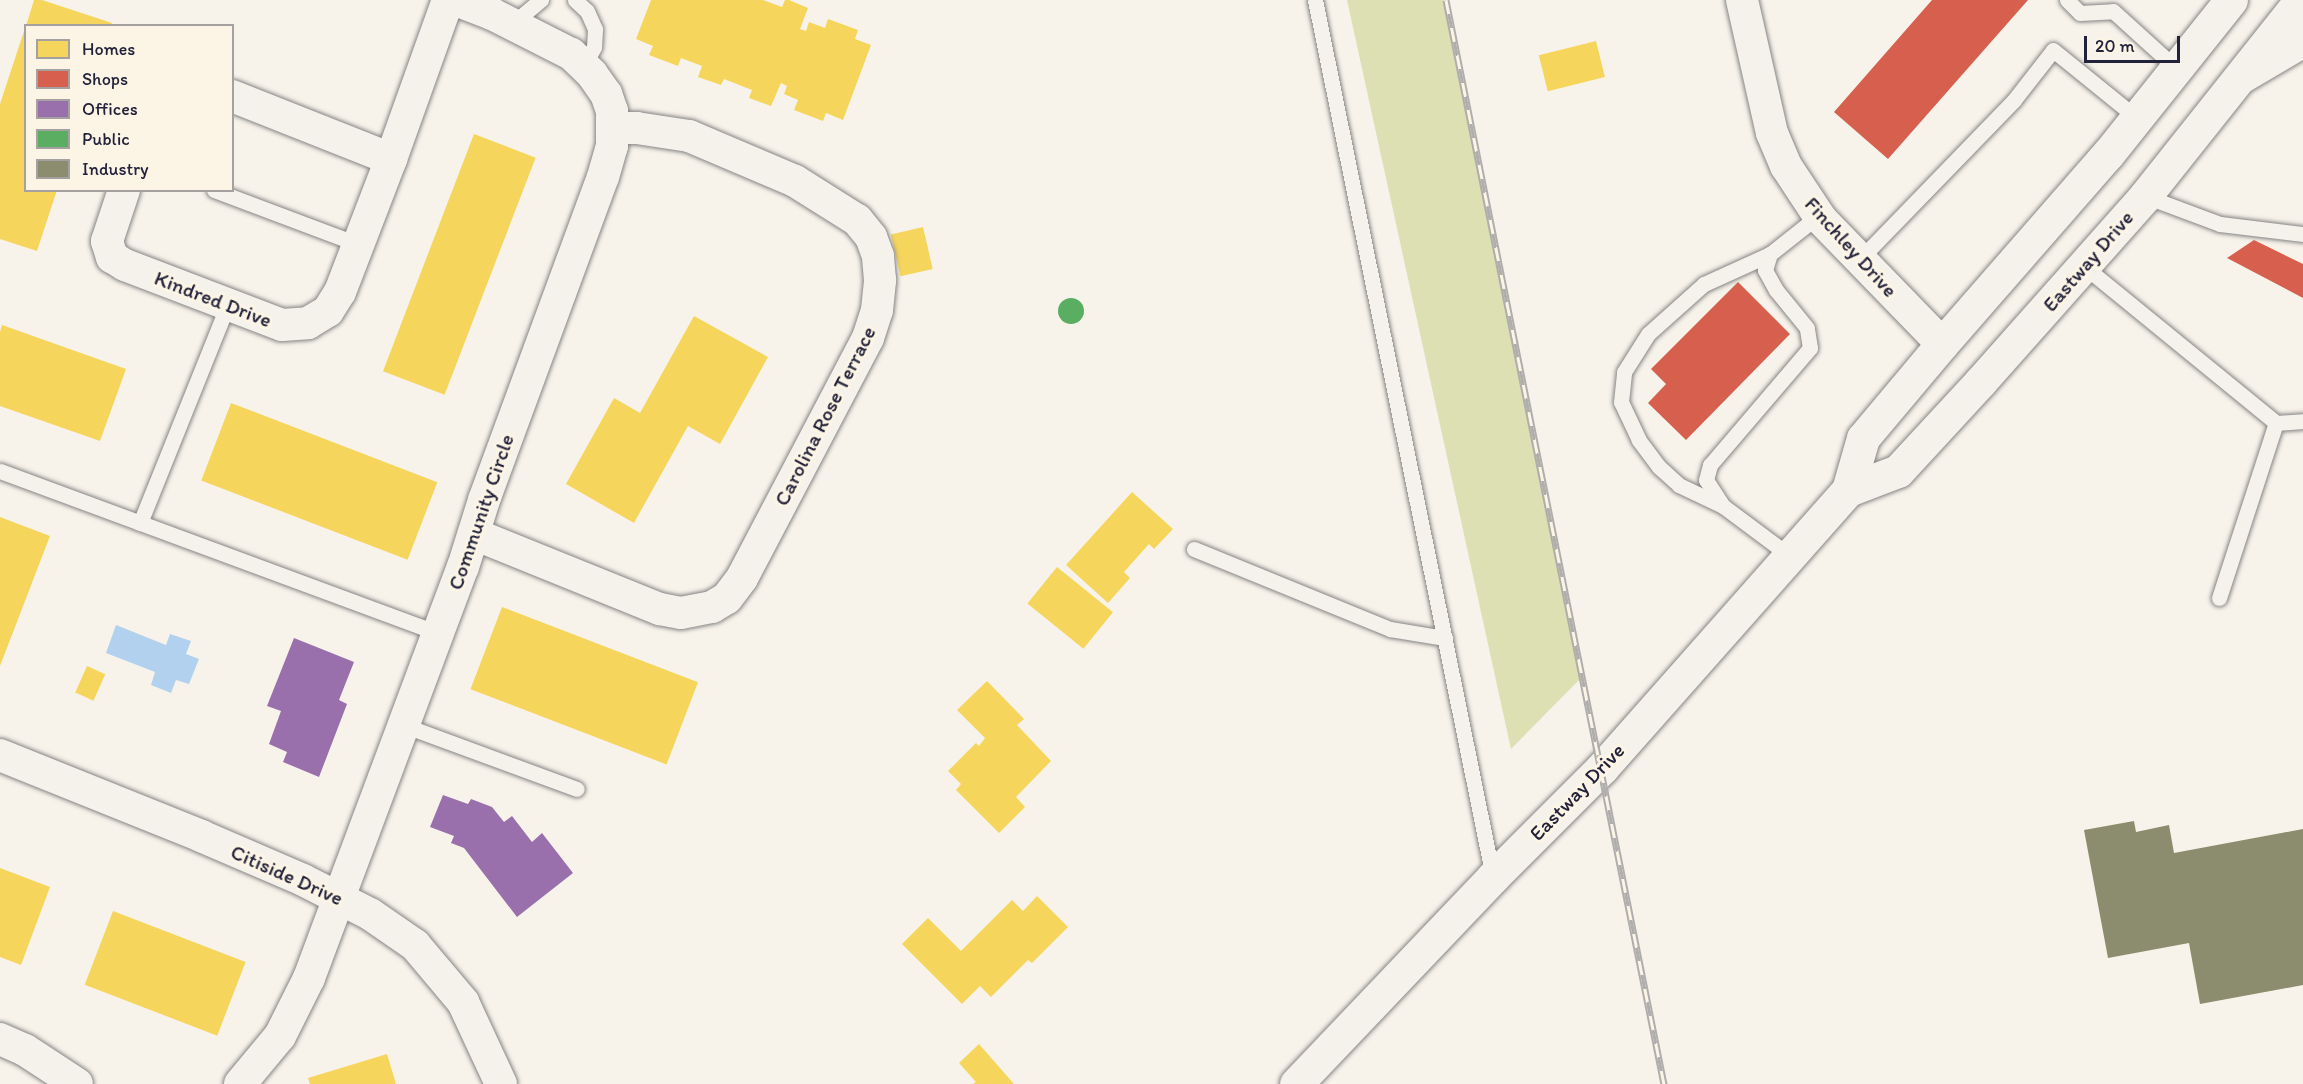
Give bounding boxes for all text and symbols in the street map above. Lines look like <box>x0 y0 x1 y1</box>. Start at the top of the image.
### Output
legend <box>24 24 234 192</box>
scale bar <box>2087 24 2183 62</box>
text: 20 m <box>2095 35 2135 57</box>
text: Homes <box>82 38 135 60</box>
text: Shops <box>82 68 128 90</box>
text: Offices <box>82 98 138 120</box>
text: Public <box>82 128 130 150</box>
text: Industry <box>82 158 149 180</box>
street label: Finchley Drive <box>1799 192 1903 302</box>
street label: Eastway Drive <box>2037 205 2139 317</box>
street label: Kindred Drive <box>151 265 275 333</box>
street label: Carolina Rose Terrace <box>769 323 881 509</box>
street label: Community Circle <box>443 431 519 593</box>
street label: Eastway Drive <box>1524 738 1630 846</box>
street label: Citiside Drive <box>227 839 347 911</box>

